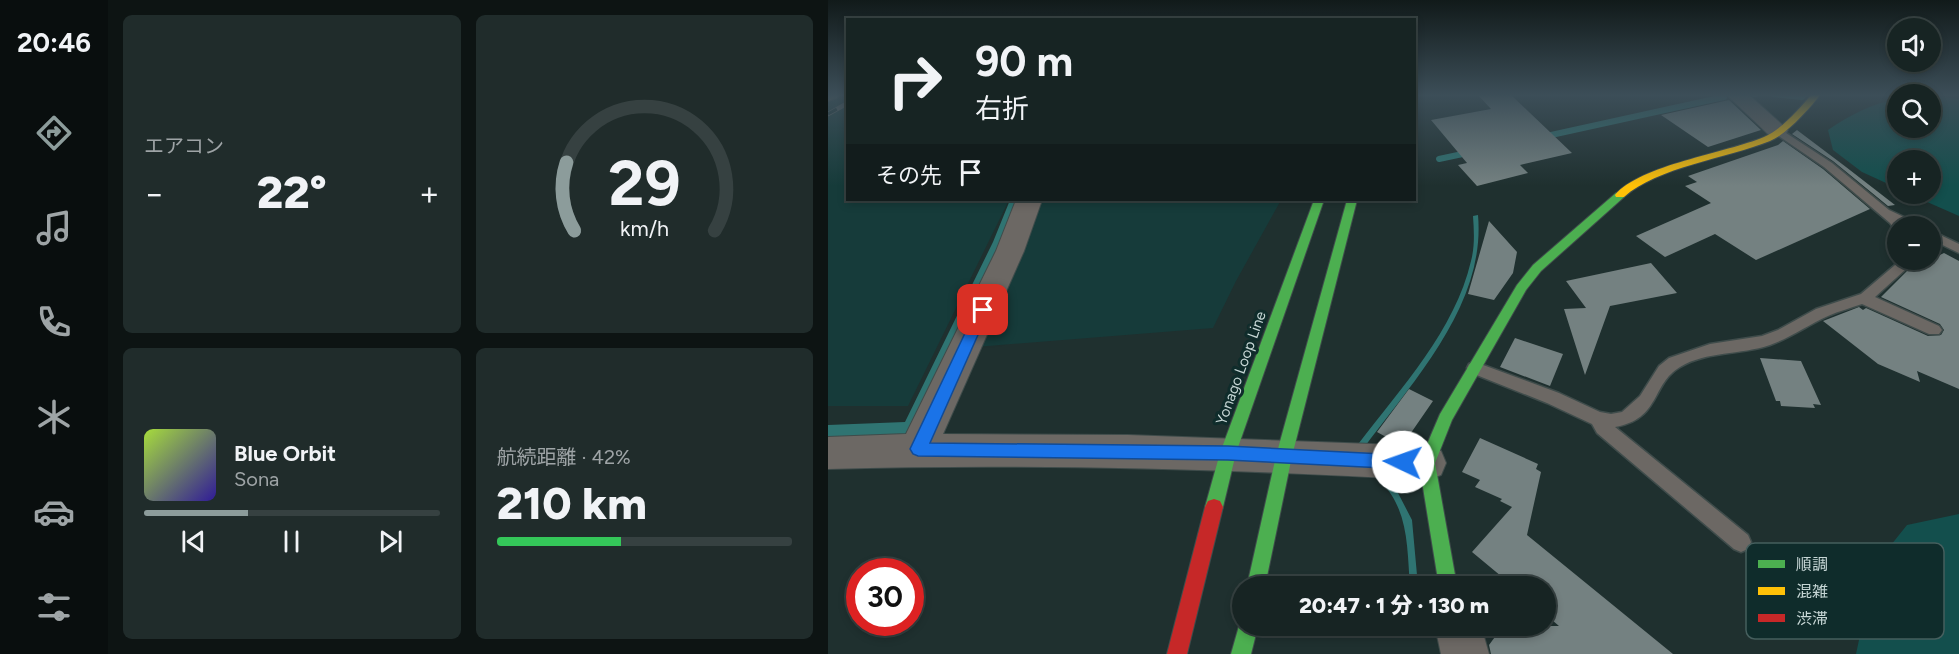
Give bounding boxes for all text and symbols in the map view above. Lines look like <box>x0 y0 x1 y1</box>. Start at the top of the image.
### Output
map controls <box>1887 18 1941 270</box>
button: sound <box>1887 18 1941 72</box>
text: 20:46 <box>17 26 91 59</box>
text: 90 m <box>975 36 1073 87</box>
icon: right <box>876 42 954 120</box>
button: search <box>1887 84 1941 138</box>
text: 右折 <box>975 92 1029 125</box>
icon: directions <box>33 112 75 154</box>
text: エアコン <box>144 134 224 158</box>
text: 29 <box>608 146 680 221</box>
button: + <box>1887 150 1941 204</box>
icon: arrive <box>954 156 987 189</box>
text: その先 <box>876 162 942 189</box>
text: 22° <box>257 165 327 219</box>
text: − <box>144 174 165 213</box>
text: + <box>419 174 440 213</box>
icon: music <box>33 207 75 249</box>
text: km/h <box>620 216 669 241</box>
button: − <box>1887 216 1941 270</box>
pin <box>957 284 1008 335</box>
icon: arrive <box>966 293 999 326</box>
icon: phone <box>33 301 75 343</box>
street label: Yonago Loop Line <box>1212 309 1270 427</box>
icon: climate <box>33 396 75 438</box>
position arrow <box>1371 430 1435 494</box>
text: Blue Orbit <box>234 440 336 467</box>
text: 航続距離 · 42% <box>497 445 631 469</box>
text: Sona <box>234 467 279 491</box>
text: 210 km <box>497 476 647 530</box>
icon: car <box>33 491 75 533</box>
icon: previous <box>177 525 210 558</box>
icon: pause <box>275 525 308 558</box>
icon: next <box>374 525 407 558</box>
legend <box>1746 543 1944 639</box>
text: 順調 <box>1796 555 1828 574</box>
speed limit sign: 30 <box>846 558 924 636</box>
text: 混雑 <box>1796 582 1828 601</box>
icon: filters <box>33 586 75 628</box>
text: 20:47 · 1 分 · 130 m <box>1299 592 1489 619</box>
text: 渋滞 <box>1796 609 1828 628</box>

